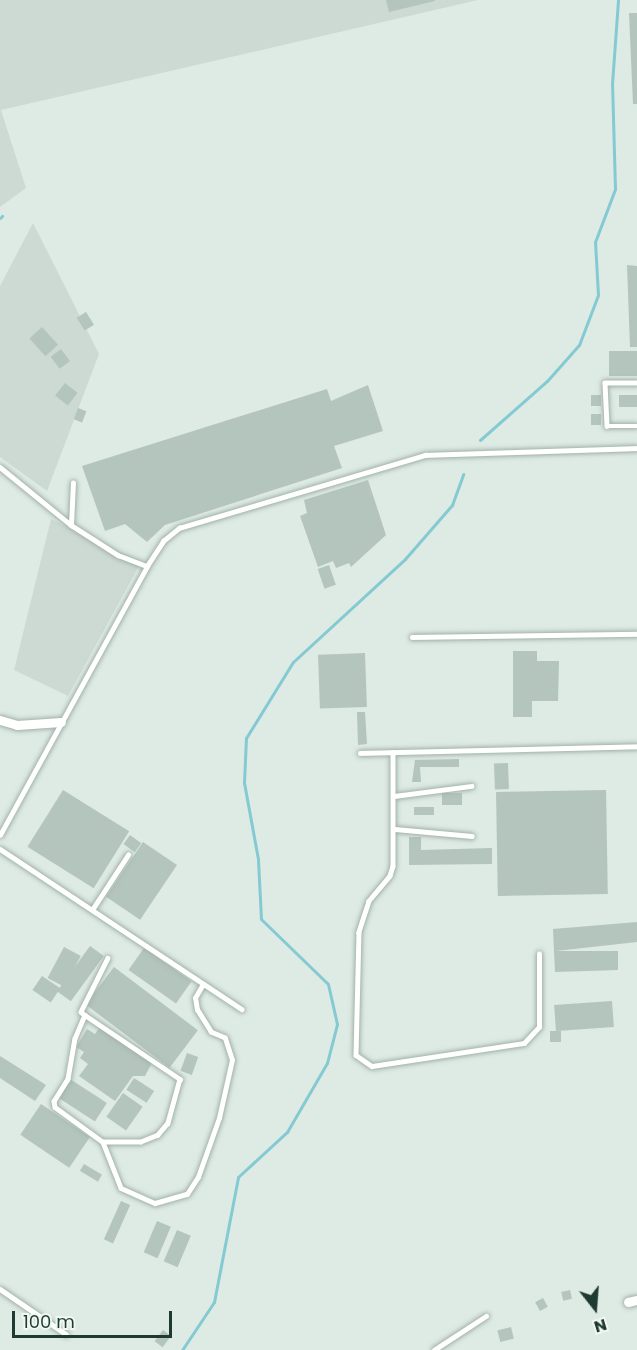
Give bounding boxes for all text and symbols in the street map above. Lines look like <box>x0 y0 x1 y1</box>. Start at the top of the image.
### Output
north arrow <box>565 1278 625 1338</box>
scale bar <box>15 1299 176 1337</box>
text: 100 m <box>23 1309 75 1334</box>
text: N <box>591 1313 610 1338</box>

